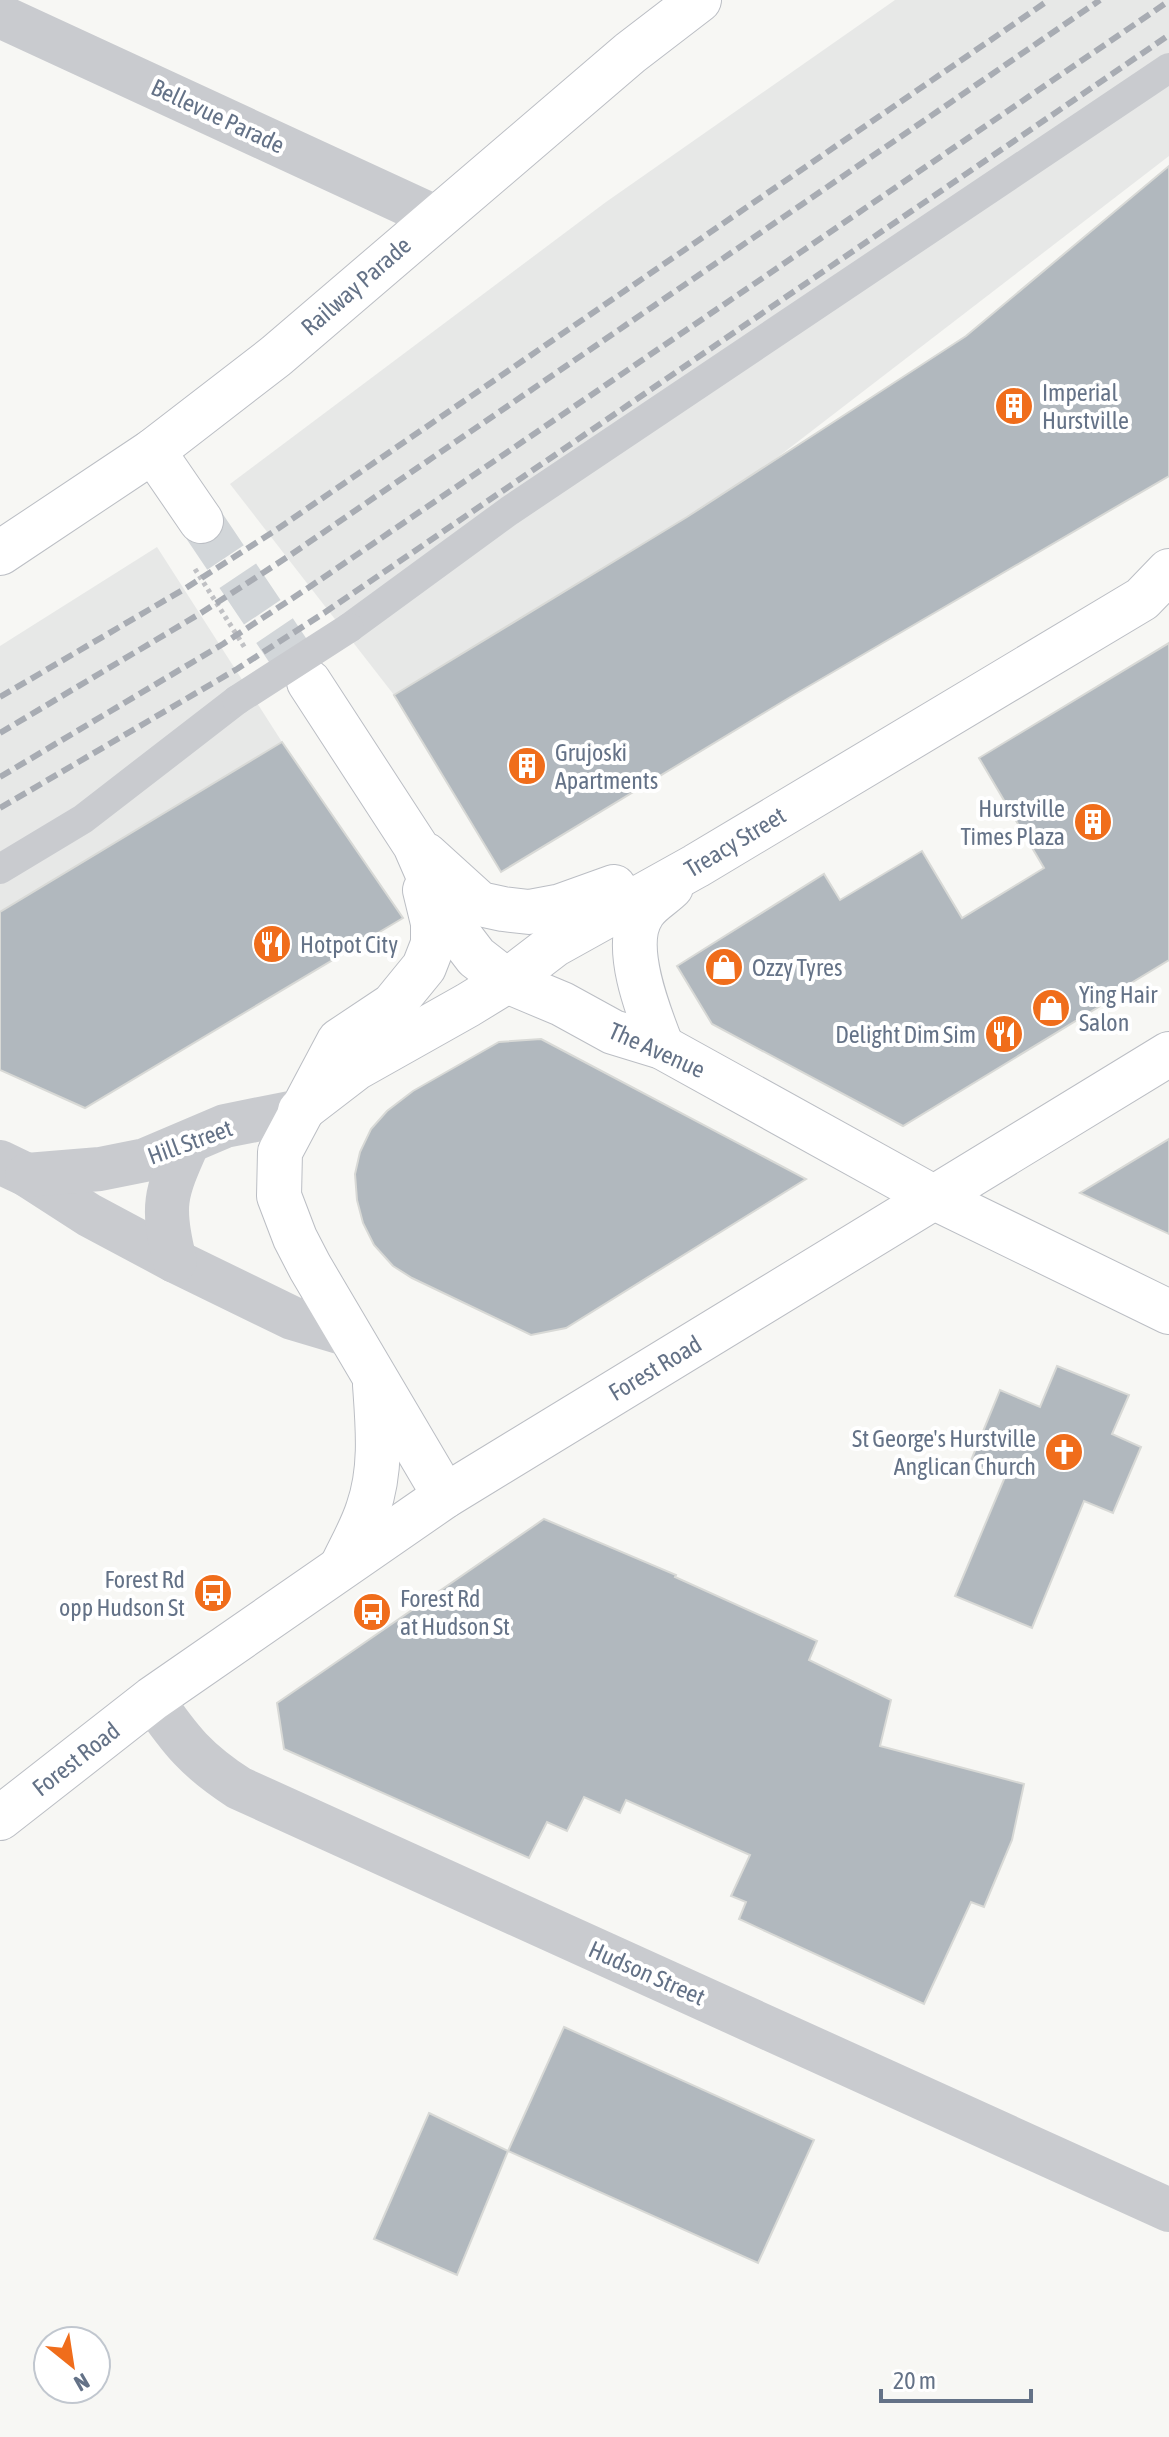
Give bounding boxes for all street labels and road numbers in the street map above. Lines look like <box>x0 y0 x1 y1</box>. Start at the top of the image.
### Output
street label: Bellevue Parade <box>147 73 289 159</box>
street label: Railway Parade <box>296 231 416 341</box>
street label: Treacy Street <box>680 801 790 883</box>
street label: The Avenue <box>605 1017 709 1083</box>
street label: Hill Street <box>144 1114 236 1170</box>
street label: Forest Road <box>604 1330 706 1406</box>
street label: Forest Road <box>27 1717 125 1801</box>
street label: Hudson Street <box>585 1935 709 2011</box>

